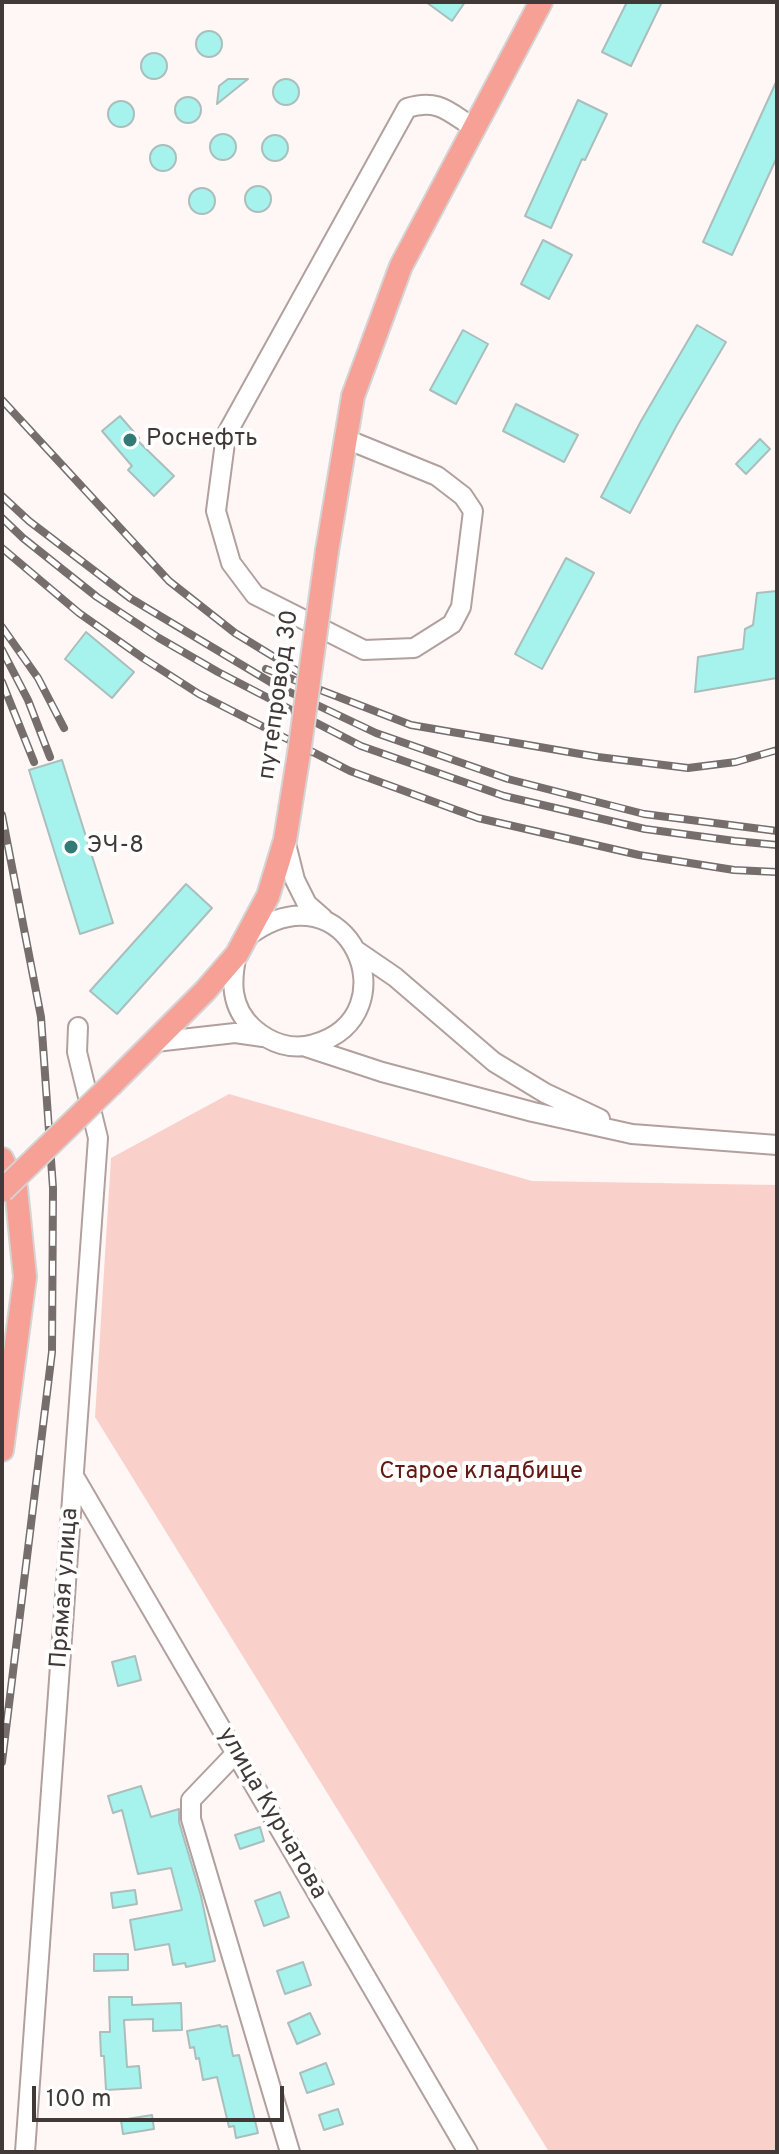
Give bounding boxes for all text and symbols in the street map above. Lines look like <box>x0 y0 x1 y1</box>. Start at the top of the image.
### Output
place label: Роснефть <box>146 426 258 454</box>
marker: Роснефть <box>121 431 139 449</box>
street label: путепровод 30 <box>254 608 306 782</box>
place label: ЭЧ-8 <box>87 833 144 861</box>
marker: ЭЧ-8 <box>62 838 80 856</box>
park label: Старое кладбище <box>379 1459 583 1487</box>
street label: Прямая улица <box>46 1507 86 1669</box>
street label: улица Курчатова <box>210 1723 332 1905</box>
scale bar <box>36 2070 288 2120</box>
text: 100 m <box>46 2085 112 2115</box>

